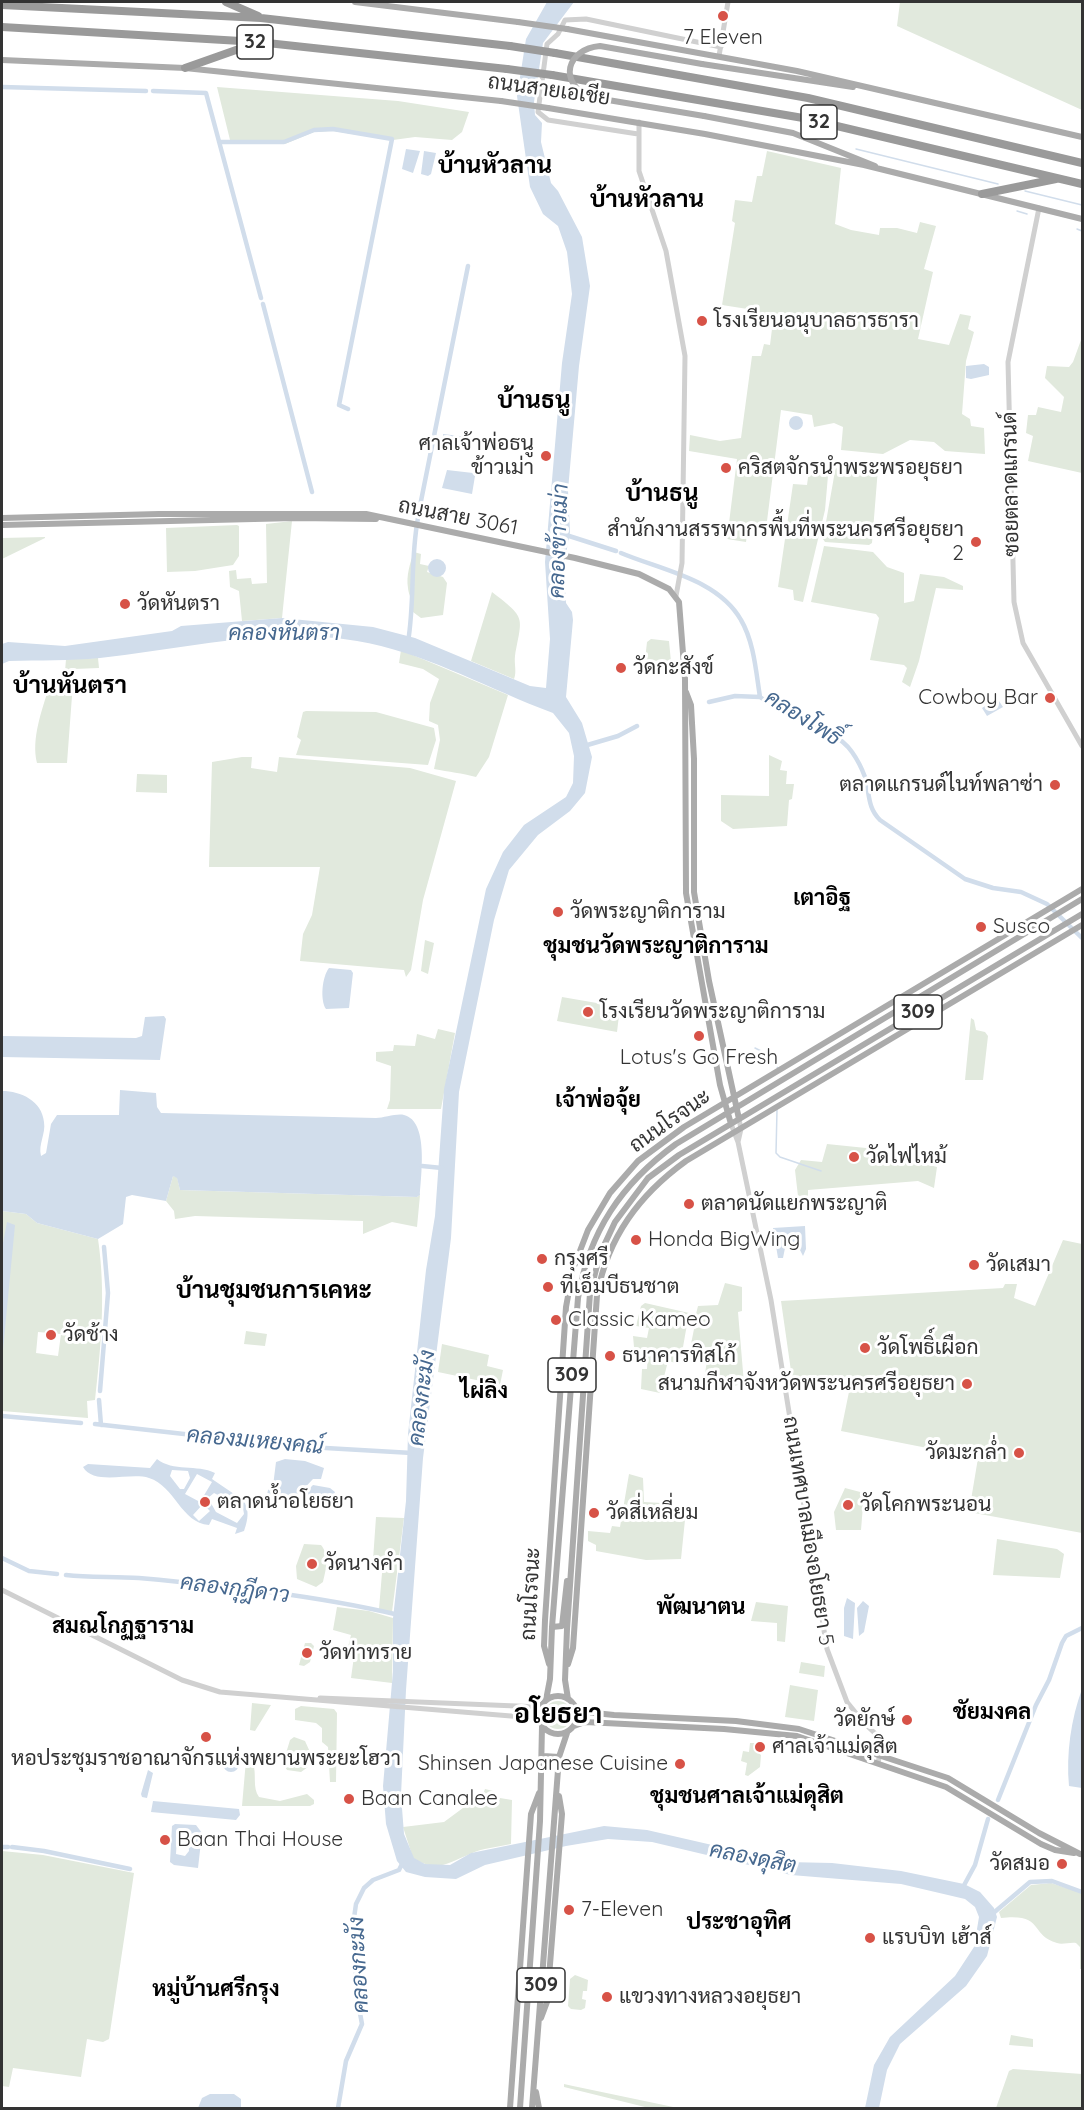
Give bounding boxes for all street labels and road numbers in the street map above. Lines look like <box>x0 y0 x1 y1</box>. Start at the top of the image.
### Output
road number: 32 <box>237 25 273 59</box>
street label: ถนนสายเอเชีย <box>486 69 612 111</box>
road number: 32 <box>801 105 837 139</box>
street label: ซอยตลาดแกรนด์ <box>997 411 1025 557</box>
street label: ถนนสาย 3061 <box>396 493 520 541</box>
road number: 309 <box>894 995 942 1029</box>
street label: ถนนโรจนะ <box>625 1084 715 1158</box>
road number: 309 <box>548 1358 596 1392</box>
street label: ถนนเทศบาลเมืองอโยธยา 5 <box>777 1414 839 1648</box>
street label: ถนนโรจนะ <box>516 1547 546 1641</box>
road number: 309 <box>517 1968 565 2002</box>

